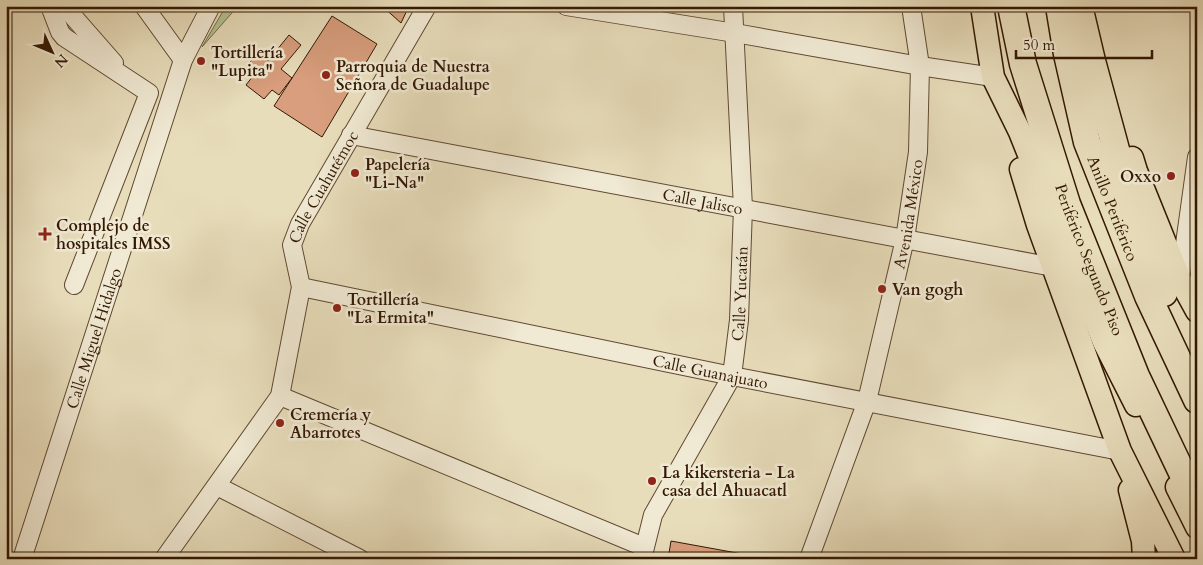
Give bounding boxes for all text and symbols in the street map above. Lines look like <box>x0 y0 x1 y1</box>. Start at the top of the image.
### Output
north arrow <box>28 28 78 78</box>
scale bar <box>1016 28 1152 60</box>
text: 50 m <box>1023 35 1055 55</box>
place label: Tortillería "Lupita" <box>211 42 283 82</box>
text: N <box>50 50 72 72</box>
marker: Tortillería "Lupita" <box>195 55 207 67</box>
place label: Parroquia de Nuestra Señora de Guadalupe <box>336 56 490 96</box>
marker: Parroquia de Nuestra Señora de Guadalupe <box>320 69 332 81</box>
street label: Calle Cuahutémoc <box>284 127 364 247</box>
street label: Anillo Periférico <box>1081 153 1143 265</box>
place label: Papelería "Li-Na" <box>365 154 430 194</box>
street label: Avenida México <box>888 157 929 271</box>
place label: Oxxo <box>1120 166 1161 188</box>
marker: Papelería "Li-Na" <box>349 167 361 179</box>
marker: Oxxo <box>1165 170 1177 182</box>
street label: Periférico Segundo Piso <box>1049 181 1129 339</box>
street label: Calle Jalisco <box>661 184 745 221</box>
place label: Complejo de hospitales IMSS <box>56 215 171 255</box>
marker: Complejo de hospitales IMSS <box>38 227 52 241</box>
street label: Calle Yucatán <box>726 246 754 342</box>
street label: Calle Miguel Hidalgo <box>61 265 127 412</box>
place label: Van gogh <box>892 279 963 301</box>
marker: Van gogh <box>876 283 888 295</box>
place label: Tortillería "La Ermita" <box>347 289 434 329</box>
marker: Tortillería "La Ermita" <box>331 302 343 314</box>
street label: Calle Guanajuato <box>651 350 770 395</box>
place label: Cremería y Abarrotes <box>290 404 371 444</box>
marker: Cremería y Abarrotes <box>274 417 286 429</box>
place label: La kikersteria - La casa del Ahuacatl <box>662 462 795 502</box>
marker: La kikersteria - La casa del Ahuacatl <box>646 475 658 487</box>

